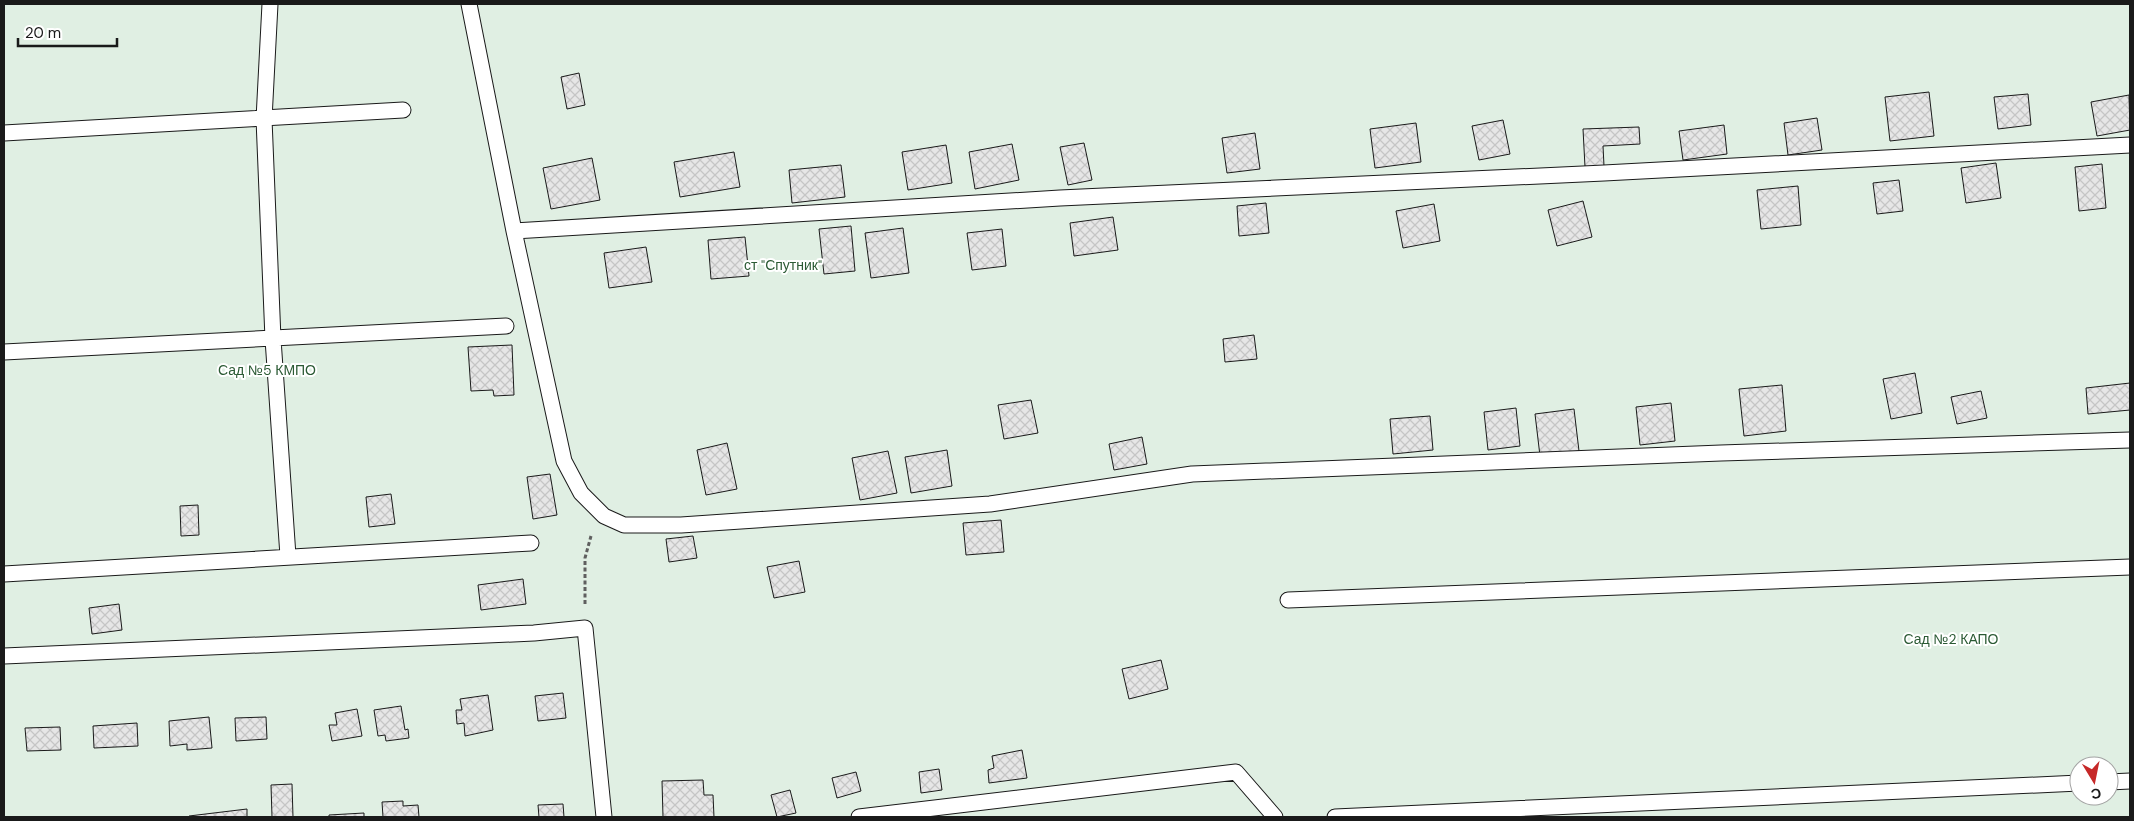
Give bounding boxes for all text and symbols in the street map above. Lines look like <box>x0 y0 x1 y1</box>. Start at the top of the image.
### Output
scale bar <box>18 15 116 47</box>
text: 20 m <box>25 23 61 43</box>
park label: ст "Спутник" <box>744 256 822 274</box>
park label: Сад №5 КМПО <box>218 361 316 379</box>
park label: Сад №2 КАПО <box>1903 630 1999 648</box>
north arrow <box>2069 756 2119 806</box>
text: С <box>2090 784 2103 804</box>

